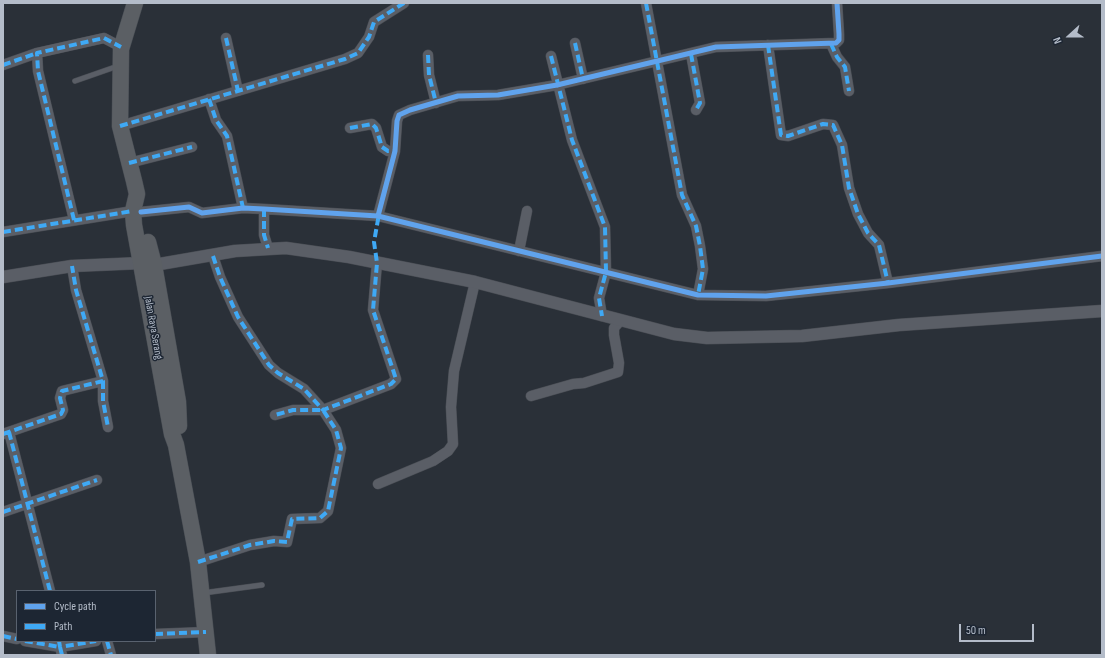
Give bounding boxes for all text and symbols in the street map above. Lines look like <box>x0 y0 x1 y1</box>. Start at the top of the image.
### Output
north arrow <box>1049 16 1089 56</box>
text: N <box>1050 35 1064 46</box>
street label: Jalan Raya Serang <box>141 295 165 361</box>
legend <box>16 590 156 642</box>
text: Cycle path <box>54 599 96 614</box>
scale bar <box>961 616 1036 642</box>
text: Path <box>54 619 72 634</box>
text: 50 m <box>966 623 986 638</box>

